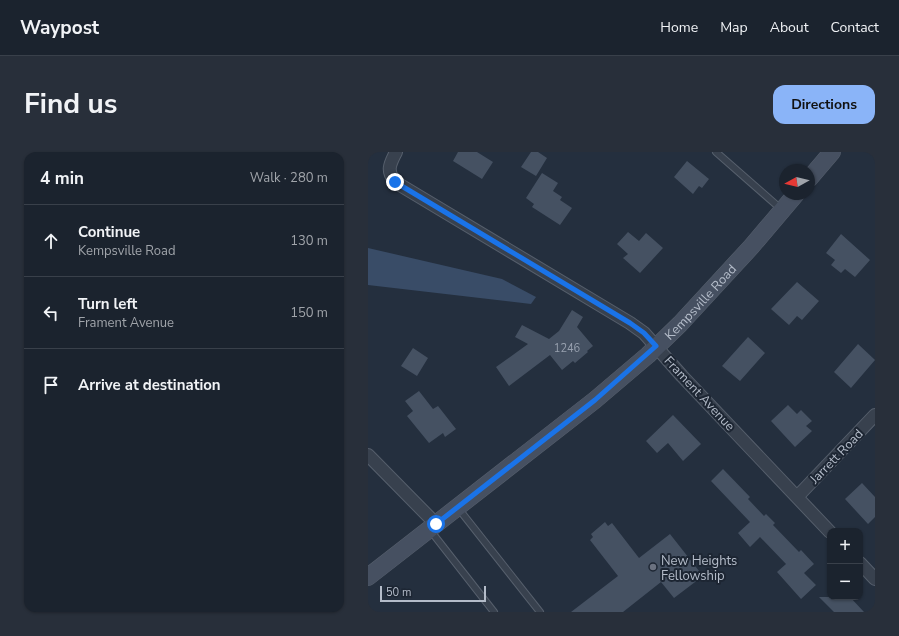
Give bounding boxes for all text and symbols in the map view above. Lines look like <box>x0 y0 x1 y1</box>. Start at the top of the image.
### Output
text: Waypost <box>20 15 99 41</box>
text: Home <box>660 18 698 37</box>
text: Map <box>720 18 748 37</box>
text: About <box>770 18 809 37</box>
text: Contact <box>831 18 879 37</box>
text: Find us <box>24 85 118 123</box>
button: Directions <box>773 85 875 124</box>
north arrow <box>779 164 815 200</box>
text: 4 min <box>40 167 84 190</box>
text: Walk · 280 m <box>250 169 328 187</box>
route end <box>386 173 404 191</box>
text: Continue <box>78 222 140 242</box>
icon: ahead <box>40 230 62 252</box>
text: 130 m <box>290 232 328 250</box>
text: Kempsville Road <box>78 242 176 260</box>
street label: Kempsville Road <box>661 261 741 344</box>
text: Turn left <box>78 294 137 314</box>
icon: left <box>40 302 62 324</box>
text: 150 m <box>290 304 328 322</box>
text: Frament Avenue <box>78 314 174 332</box>
house number: 1246 <box>554 341 581 356</box>
street label: Frament Avenue <box>660 352 739 435</box>
icon: arrive <box>40 374 62 396</box>
text: Arrive at destination <box>78 375 221 395</box>
street label: Jarrett Road <box>805 425 867 489</box>
route start <box>427 515 445 533</box>
map controls <box>827 528 863 600</box>
button: + <box>827 528 863 564</box>
place label: New Heights Fellowship <box>661 552 737 585</box>
marker: New Heights Fellowship <box>648 562 658 572</box>
button: − <box>827 564 863 600</box>
scale bar <box>380 584 486 603</box>
text: 50 m <box>386 585 411 600</box>

